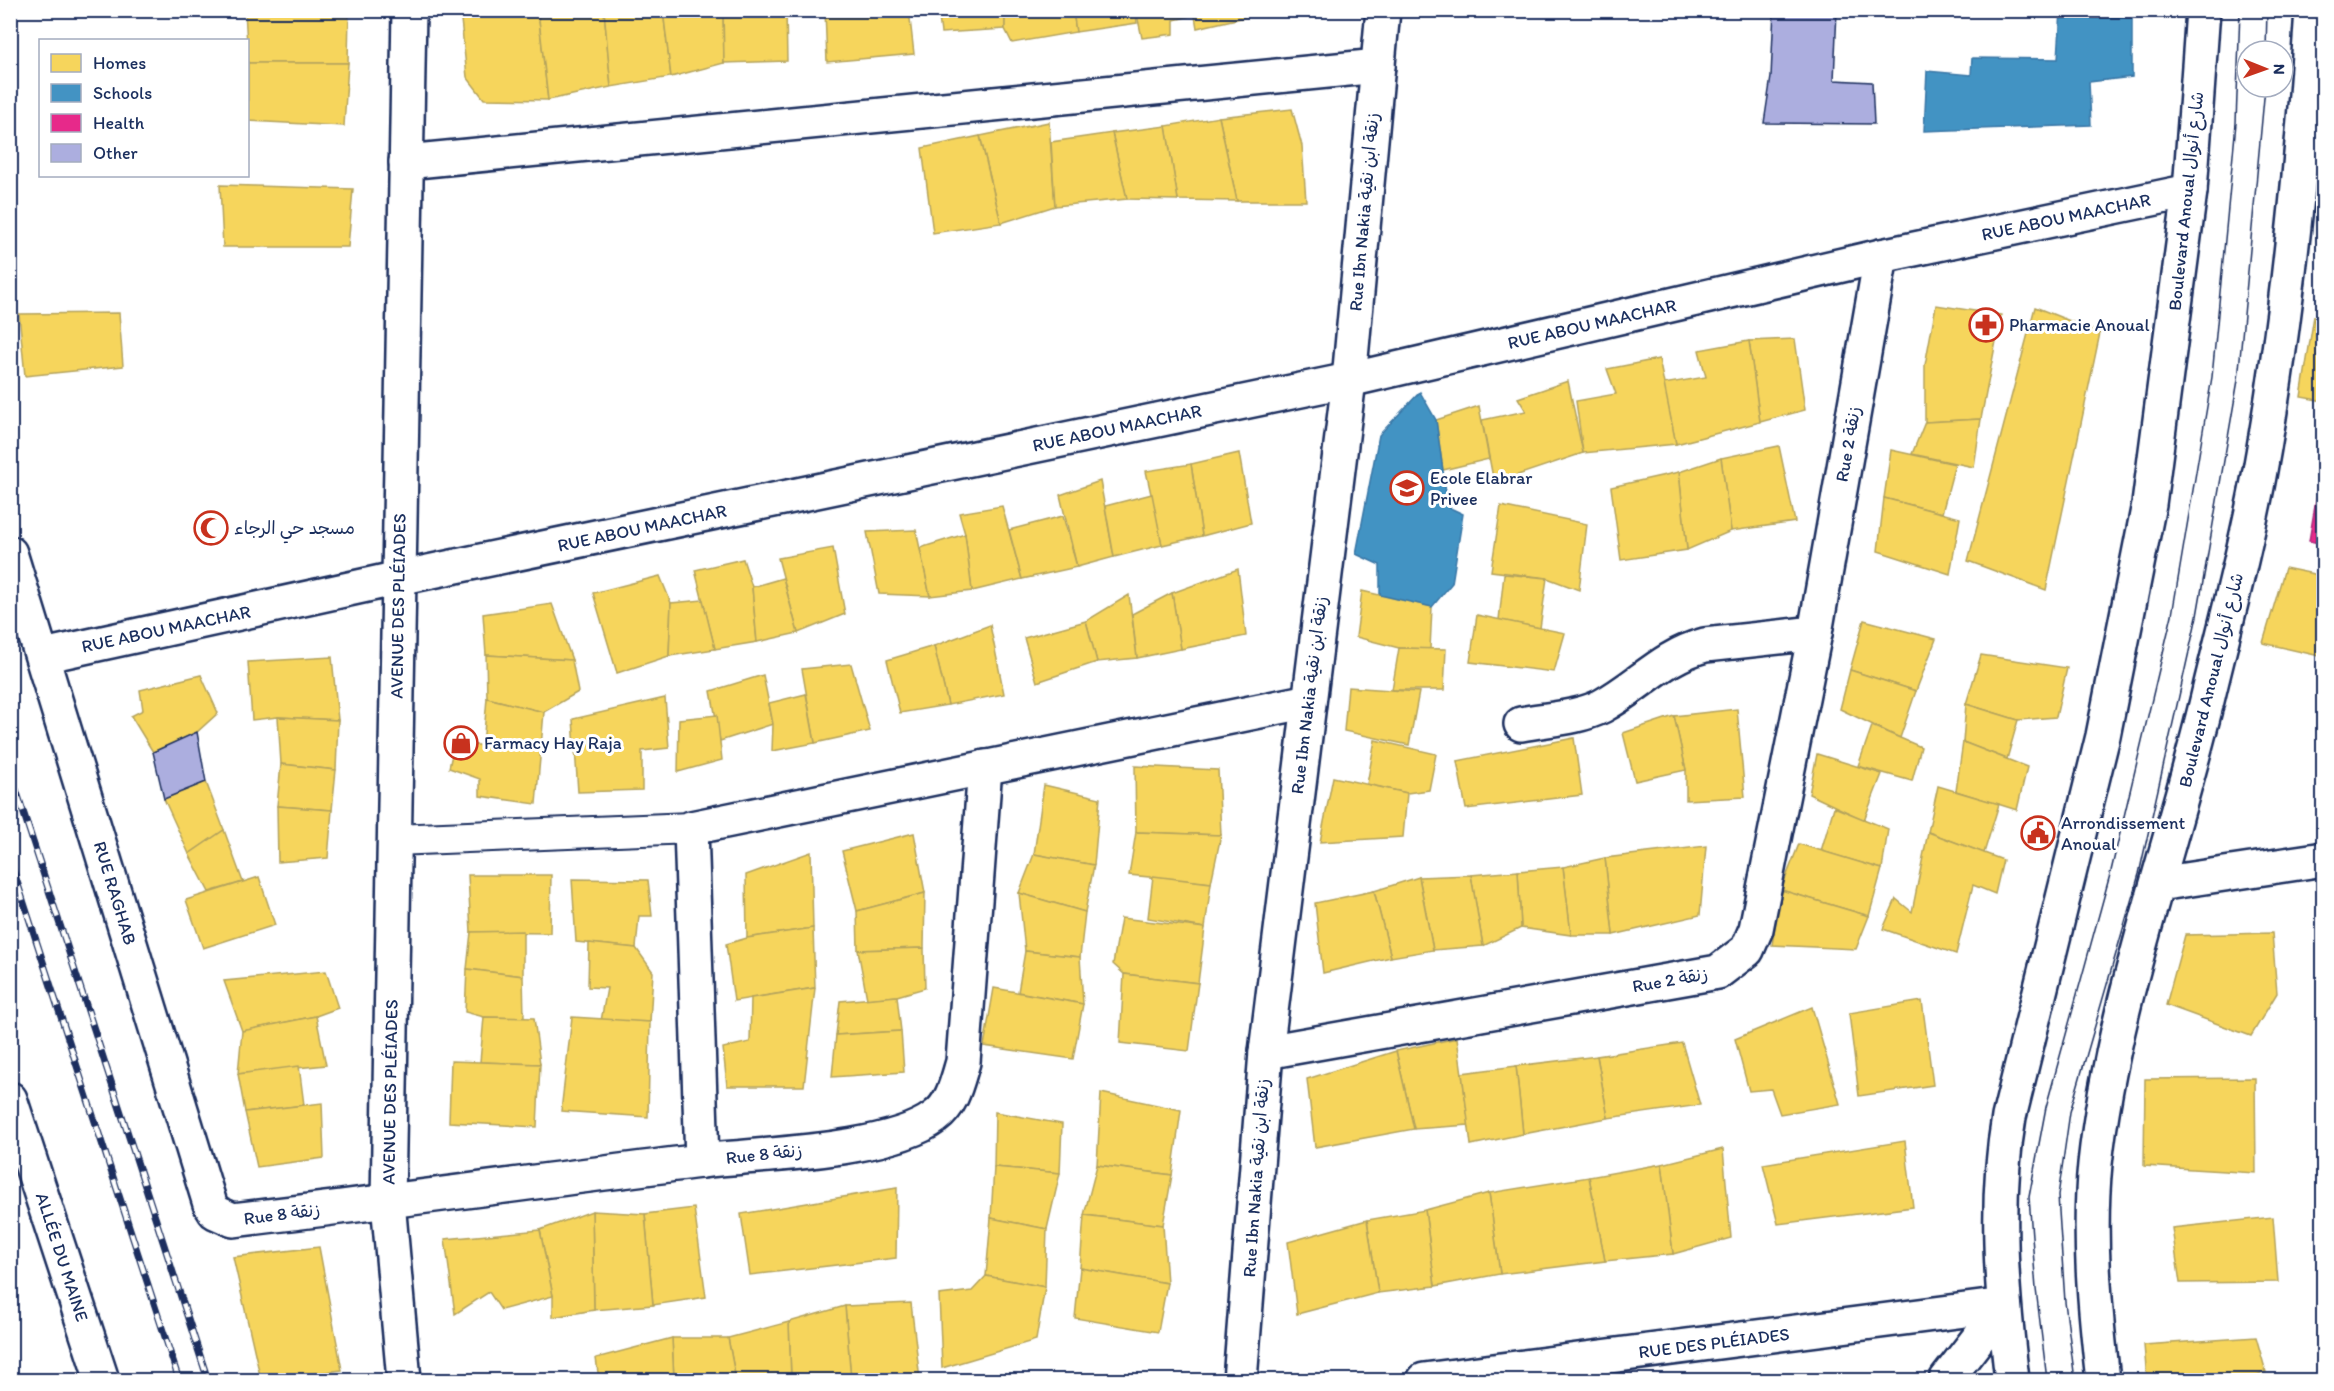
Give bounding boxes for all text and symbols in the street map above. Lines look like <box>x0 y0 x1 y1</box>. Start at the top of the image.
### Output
legend <box>39 39 249 177</box>
north arrow <box>2235 39 2295 99</box>
text: Homes <box>93 52 146 74</box>
text: N <box>2270 64 2289 75</box>
text: Schools <box>93 82 152 104</box>
street label: Boulevard Anoual شارع أنوال <box>2164 90 2209 312</box>
text: Health <box>93 112 145 134</box>
street label: Rue Ibn Nakia زنقة ابن نقية <box>1344 112 1384 312</box>
text: Other <box>93 142 139 164</box>
street label: RUE ABOU MAACHAR <box>1979 188 2153 246</box>
street label: RUE ABOU MAACHAR <box>1506 294 1678 354</box>
pharmacy icon: Pharmacie Anoual <box>1968 307 2004 343</box>
place label: Pharmacie Anoual <box>2009 314 2150 336</box>
street label: RUE ABOU MAACHAR <box>1030 399 1204 457</box>
street label: Rue 2 زنقة <box>1831 404 1865 484</box>
place label: Ecole Elabrar Privee <box>1430 467 1533 510</box>
school or university icon: Ecole Elabrar Privee <box>1389 470 1425 506</box>
street label: RUE ABOU MAACHAR <box>555 499 729 557</box>
mosque icon: مسجد حي الرجاء <box>193 510 229 546</box>
street label: AVENUE DES PLÉIADES <box>385 513 411 699</box>
place label: مسجد حي الرجاء <box>234 517 355 544</box>
street label: Boulevard Anoual شارع أنوال <box>2174 570 2249 790</box>
street label: Rue Ibn Nakia زنقة ابن نقية <box>1286 595 1332 795</box>
street label: RUE ABOU MAACHAR <box>79 600 253 658</box>
shop icon: Farmacy Hay Raja <box>443 725 479 761</box>
place label: Farmacy Hay Raja <box>484 732 622 754</box>
place label: Arrondissement Anoual <box>2061 812 2186 855</box>
public building icon: Arrondissement Anoual <box>2020 815 2056 851</box>
street label: RUE RAGHAB <box>89 838 141 948</box>
street label: Rue 2 زنقة <box>1630 963 1710 997</box>
street label: AVENUE DES PLÉIADES <box>377 999 403 1185</box>
street label: Rue Ibn Nakia زنقة ابن نقية <box>1238 1078 1274 1278</box>
street label: Rue 8 زنقة <box>725 1139 803 1169</box>
street label: ALLÉE DU MAINE <box>31 1190 93 1324</box>
street label: Rue 8 زنقة <box>243 1198 321 1230</box>
street label: RUE DES PLÉIADES <box>1637 1323 1791 1363</box>

